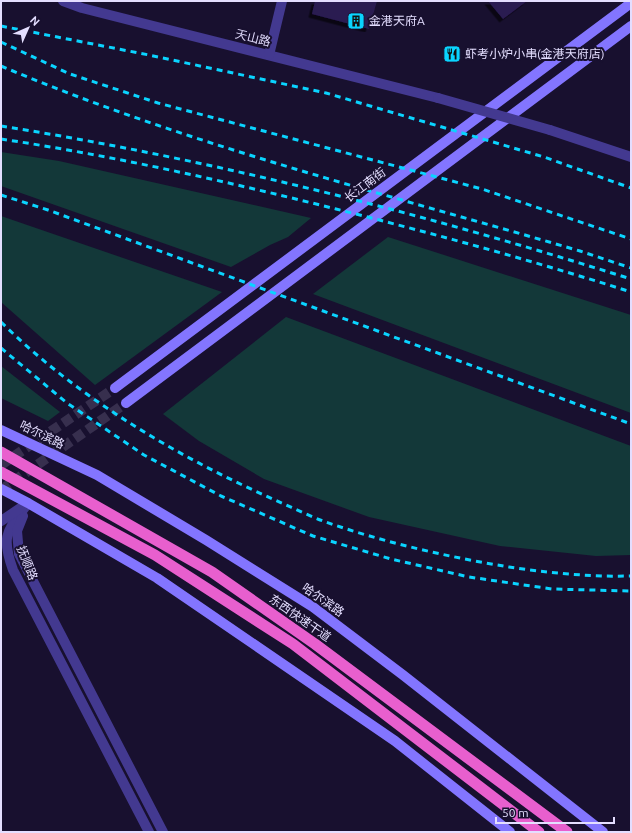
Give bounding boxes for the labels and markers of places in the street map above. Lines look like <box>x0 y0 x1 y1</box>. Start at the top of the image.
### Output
building icon: 金港天府A <box>346 11 366 31</box>
place label: 金港天府A <box>369 14 425 27</box>
restaurant icon: 虾考小炉小串(金港天府店) <box>442 44 462 64</box>
place label: 虾考小炉小串(金港天府店) <box>465 47 605 61</box>

